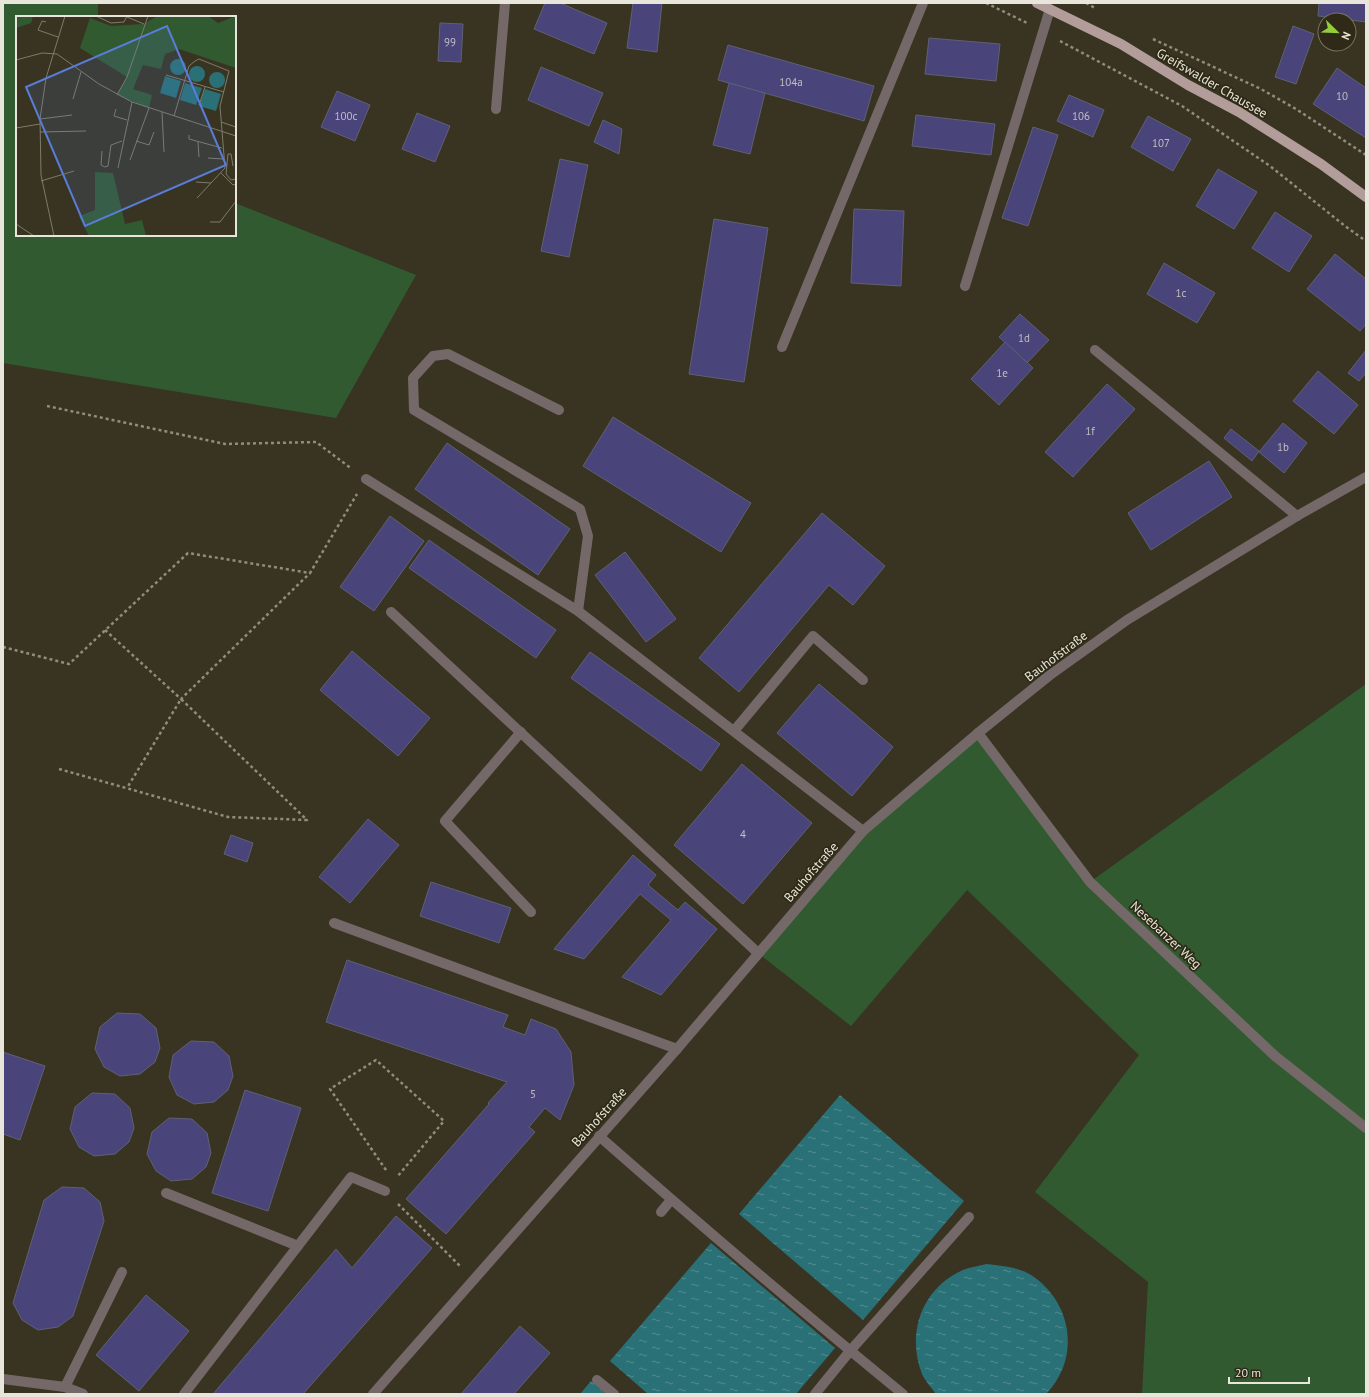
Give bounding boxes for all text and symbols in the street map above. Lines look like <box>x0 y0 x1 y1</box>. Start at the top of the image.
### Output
north arrow <box>1317 12 1357 52</box>
inset map <box>16 16 236 236</box>
text: N <box>1338 30 1354 42</box>
house number: 99 <box>444 35 456 49</box>
street label: Greifswalder Chaussee <box>1153 44 1271 122</box>
house number: 104a <box>779 75 803 89</box>
house number: 10 <box>1336 89 1348 103</box>
house number: 100c <box>335 109 358 123</box>
house number: 106 <box>1072 109 1090 123</box>
house number: 107 <box>1152 136 1170 150</box>
house number: 1c <box>1176 286 1187 300</box>
house number: 1d <box>1018 331 1030 345</box>
house number: 1e <box>996 366 1008 380</box>
house number: 1f <box>1085 424 1095 438</box>
house number: 1b <box>1277 440 1289 454</box>
street label: Bauhofstraße <box>1021 627 1091 685</box>
house number: 4 <box>740 827 746 841</box>
street label: Bauhofstraße <box>780 838 842 906</box>
street label: Nesebanzer Weg <box>1127 898 1205 972</box>
street label: Bauhofstraße <box>568 1084 630 1150</box>
house number: 5 <box>530 1087 536 1101</box>
scale bar <box>1229 1359 1309 1385</box>
text: 20 m <box>1235 1365 1261 1380</box>

